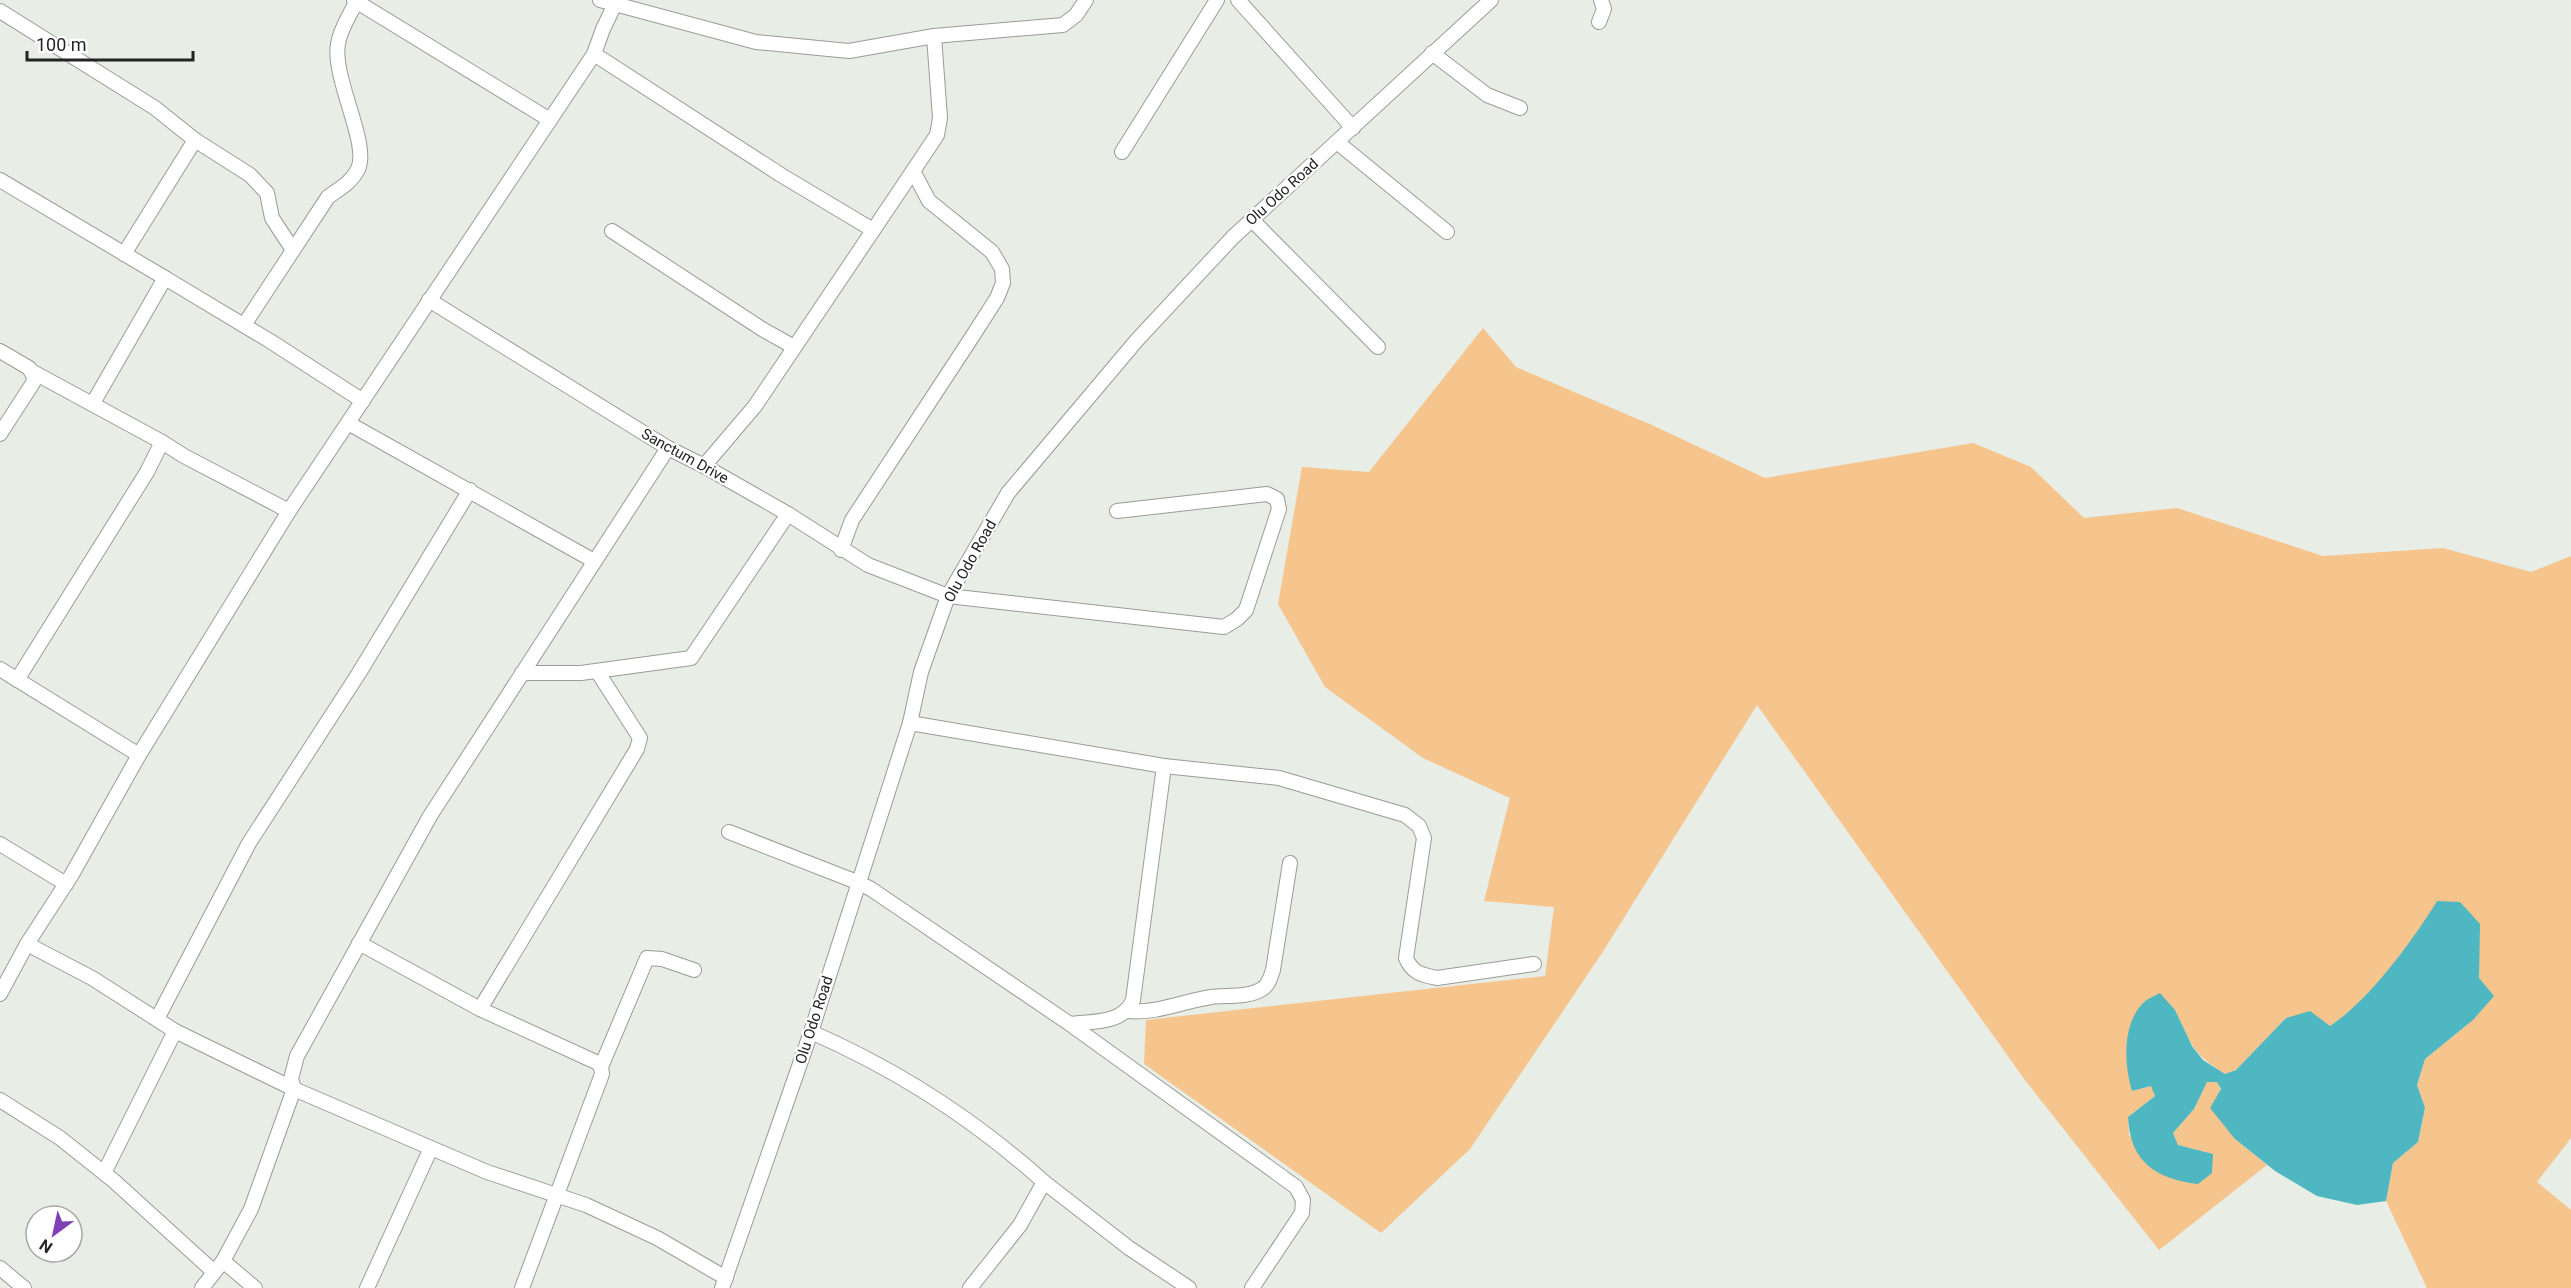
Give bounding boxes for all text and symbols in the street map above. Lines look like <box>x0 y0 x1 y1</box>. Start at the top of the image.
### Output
scale bar <box>27 24 194 62</box>
text: 100 m <box>36 34 87 55</box>
street label: Olu Odo Road <box>1242 155 1322 229</box>
street label: Sanctum Drive <box>638 425 732 487</box>
street label: Olu Odo Road <box>940 517 1000 605</box>
street label: Olu Odo Road <box>791 974 837 1066</box>
north arrow <box>24 1204 84 1264</box>
text: N <box>36 1235 56 1257</box>

